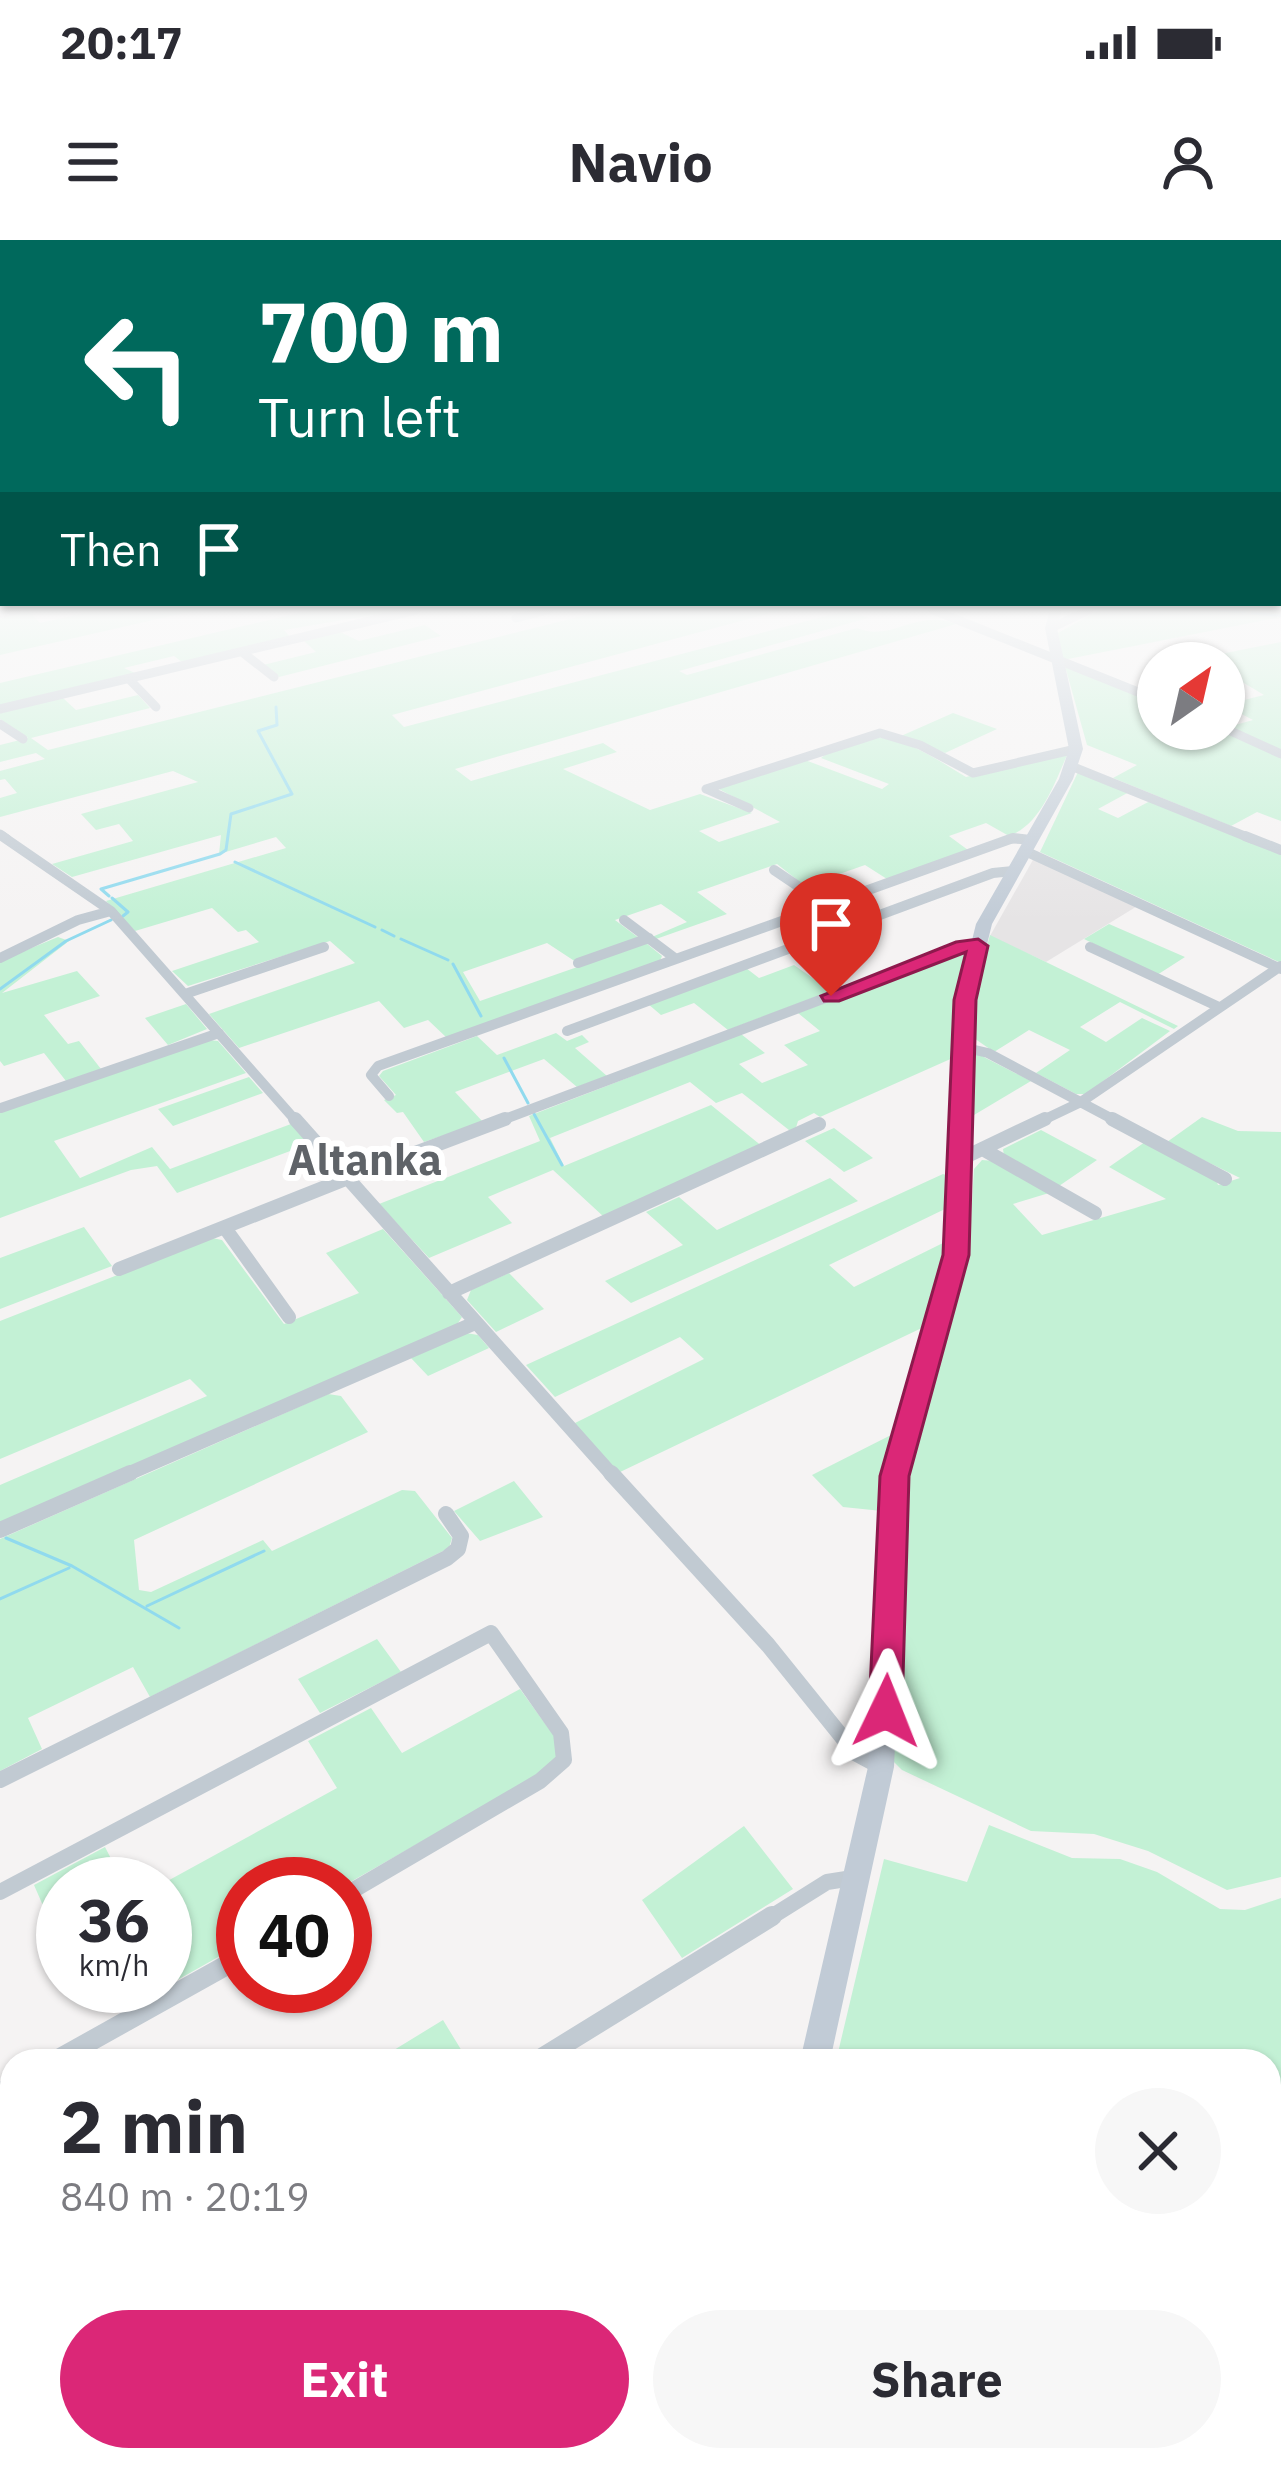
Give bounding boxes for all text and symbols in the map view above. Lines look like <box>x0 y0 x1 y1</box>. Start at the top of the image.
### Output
text: 20:17 <box>60 13 183 71</box>
text: Navio <box>568 127 713 197</box>
icon: menu <box>60 129 126 195</box>
icon: person <box>1155 129 1221 195</box>
text: 700 m <box>258 276 504 385</box>
icon: left <box>60 288 216 444</box>
text: Turn left <box>258 382 461 452</box>
icon: arrive <box>186 516 252 582</box>
text: Then <box>60 520 162 578</box>
north arrow <box>1137 642 1245 750</box>
map controls <box>1137 642 1245 750</box>
pin <box>780 873 882 996</box>
icon: arrive <box>798 891 864 957</box>
district label: Altanka <box>288 1132 442 1187</box>
position arrow <box>823 1648 949 1774</box>
speed limit sign: 40 <box>216 1857 372 2013</box>
text: 36 <box>78 1880 150 1959</box>
text: km/h <box>79 1945 149 1984</box>
text: 2 min <box>60 2079 248 2173</box>
button: close <box>1095 2088 1221 2214</box>
text: 840 m · 20:19 <box>60 2171 310 2222</box>
button: Exit <box>60 2310 629 2448</box>
button: Share <box>653 2310 1221 2448</box>

